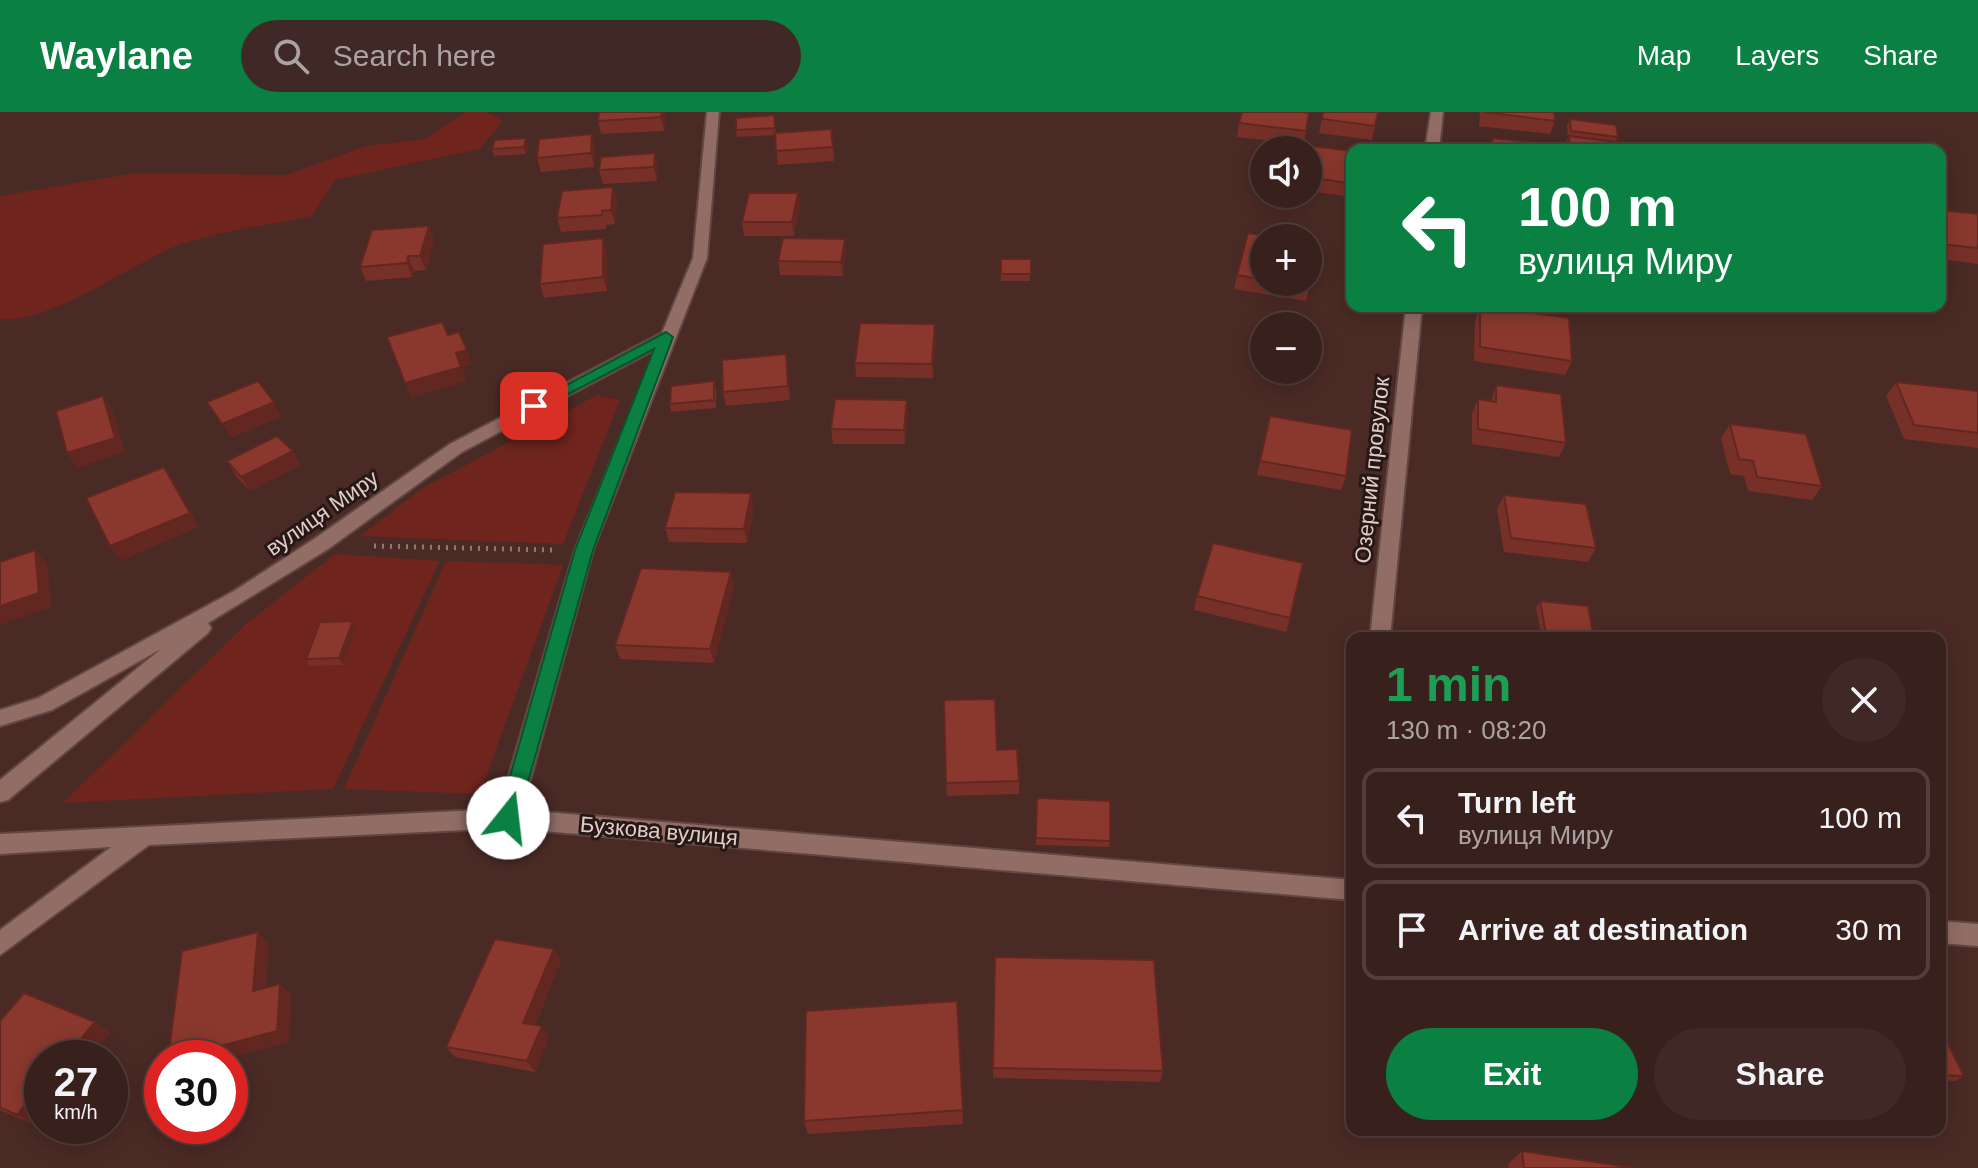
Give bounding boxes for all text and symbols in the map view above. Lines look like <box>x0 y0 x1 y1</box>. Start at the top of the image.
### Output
search box <box>241 20 801 92</box>
icon: search <box>269 34 313 78</box>
text: Waylane <box>40 35 193 77</box>
text: Search here <box>333 39 496 72</box>
text: Map <box>1637 40 1691 71</box>
text: Layers <box>1735 40 1819 71</box>
text: Share <box>1863 40 1938 71</box>
map controls <box>1250 136 1322 384</box>
button: sound <box>1250 136 1322 208</box>
text: 100 m <box>1518 175 1677 238</box>
icon: left <box>1386 176 1490 280</box>
button: + <box>1250 224 1322 296</box>
text: вулиця Миру <box>1518 241 1733 282</box>
button: − <box>1250 312 1322 384</box>
pin <box>500 372 568 440</box>
street label: Озерний провулок <box>1350 375 1394 564</box>
icon: arrive <box>512 384 556 428</box>
street label: вулиця Миру <box>261 465 383 561</box>
text: 1 min <box>1386 658 1511 711</box>
button: close <box>1822 658 1906 742</box>
text: 130 m · 08:20 <box>1386 715 1546 745</box>
position arrow <box>466 776 550 860</box>
text: Turn left <box>1458 786 1576 819</box>
icon: left <box>1390 796 1434 840</box>
text: 100 m <box>1819 801 1902 834</box>
street label: Бузкова вулиця <box>579 812 739 850</box>
text: вулиця Миру <box>1458 820 1613 850</box>
icon: arrive <box>1390 908 1434 952</box>
text: Arrive at destination <box>1458 913 1748 946</box>
text: 30 m <box>1835 913 1902 946</box>
button: Exit <box>1386 1028 1638 1120</box>
button: Share <box>1654 1028 1906 1120</box>
speed limit sign: 30 <box>144 1040 248 1144</box>
text: 27 <box>54 1060 98 1104</box>
text: km/h <box>54 1101 98 1123</box>

